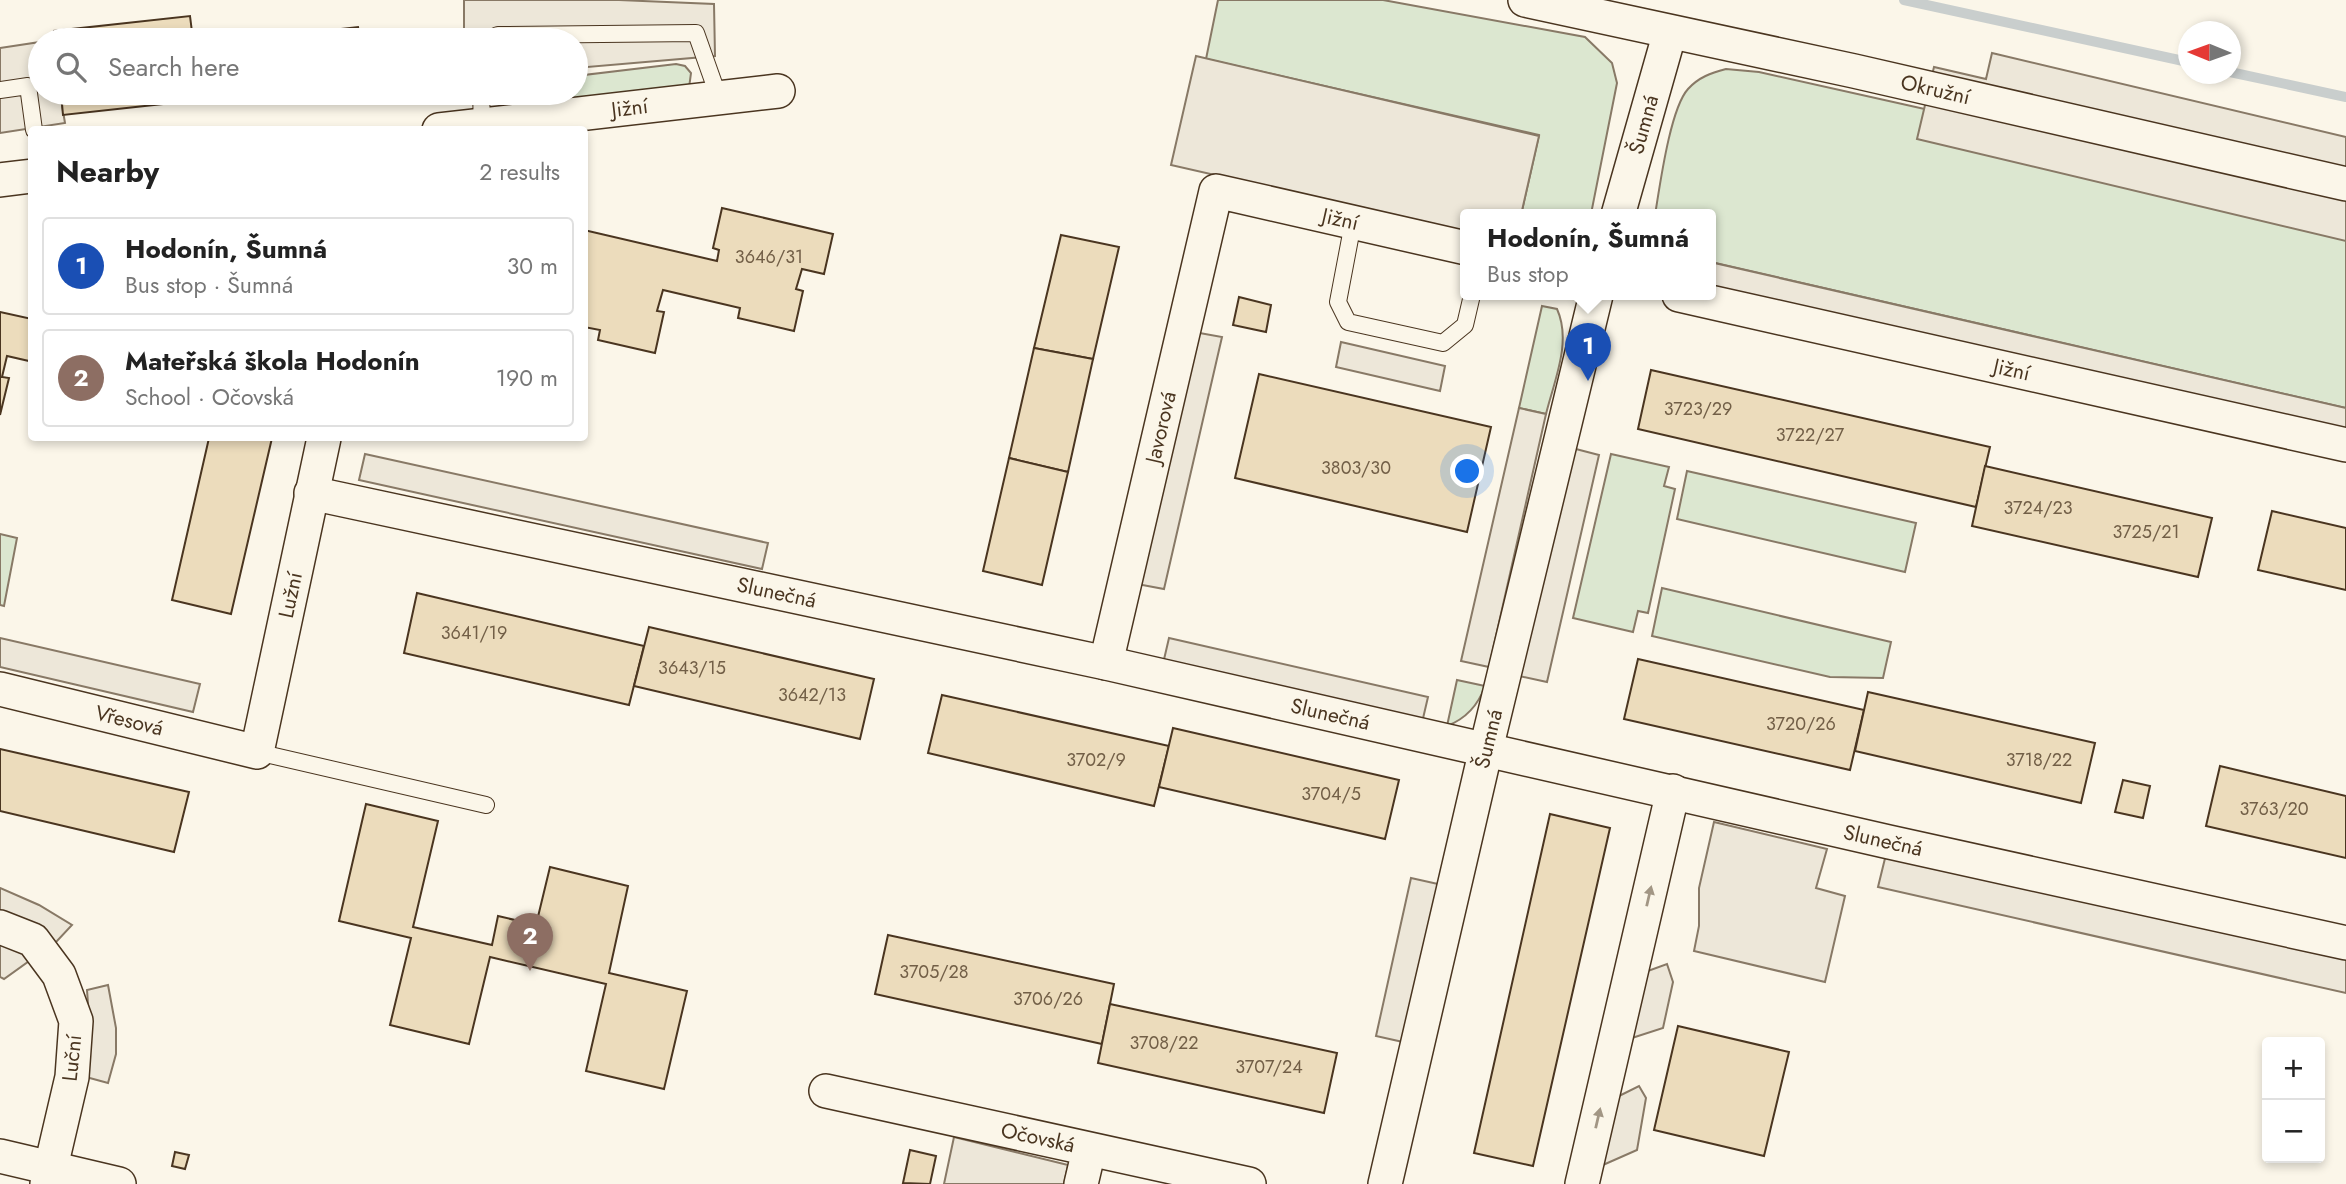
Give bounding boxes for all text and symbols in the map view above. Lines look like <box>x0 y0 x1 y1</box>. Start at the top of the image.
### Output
north arrow <box>2178 21 2241 84</box>
search box <box>28 28 588 105</box>
icon: search <box>52 48 90 86</box>
text: Search here <box>108 48 240 86</box>
street label: Okružní <box>1898 67 1974 112</box>
street label: Jižní <box>607 91 651 125</box>
street label: Šumná <box>1621 92 1666 158</box>
text: Nearby <box>56 150 159 193</box>
text: 2 results <box>479 155 560 189</box>
street label: Jižní <box>1316 200 1363 238</box>
popup <box>1460 209 1716 300</box>
text: Hodonín, Šumná <box>1487 219 1689 257</box>
text: Hodonín, Šumná <box>125 230 327 268</box>
house number: 3646/31 <box>735 244 803 270</box>
text: 1 <box>75 249 87 283</box>
text: 30 m <box>507 249 558 283</box>
text: Bus stop <box>1487 257 1569 291</box>
text: Bus stop · Šumná <box>125 268 293 302</box>
pin: 1 <box>1565 323 1611 381</box>
text: Mateřská škola Hodonín <box>125 342 420 380</box>
street label: Jižní <box>1988 351 2034 389</box>
text: 2 <box>73 361 89 395</box>
text: 190 m <box>496 361 558 395</box>
text: School · Očovská <box>125 380 294 414</box>
street label: Javorová <box>1137 388 1184 469</box>
house number: 3723/29 <box>1664 396 1732 422</box>
house number: 3722/27 <box>1776 422 1845 448</box>
your location <box>1450 454 1484 488</box>
house number: 3803/30 <box>1321 455 1391 481</box>
house number: 3724/23 <box>2003 495 2073 521</box>
house number: 3725/21 <box>2112 519 2180 545</box>
street label: Lužní <box>271 568 310 621</box>
street label: Slunečná <box>734 569 819 616</box>
house number: 3641/19 <box>441 620 507 646</box>
house number: 3643/15 <box>658 655 726 681</box>
house number: 3642/13 <box>778 682 846 708</box>
street label: Slunečná <box>1288 691 1373 738</box>
street label: Vřesová <box>92 698 166 743</box>
street label: Šumná <box>1467 706 1510 772</box>
house number: 3720/26 <box>1766 711 1836 737</box>
house number: 3702/9 <box>1066 747 1126 773</box>
house number: 3718/22 <box>2006 747 2072 773</box>
house number: 3704/5 <box>1301 781 1361 807</box>
house number: 3763/20 <box>2239 796 2309 822</box>
street label: Slunečná <box>1840 817 1926 864</box>
one-way arrow <box>1644 885 1655 907</box>
pin: 2 <box>507 913 553 971</box>
house number: 3705/28 <box>899 959 969 985</box>
house number: 3706/26 <box>1013 986 1083 1012</box>
house number: 3708/22 <box>1129 1030 1199 1056</box>
street label: Luční <box>55 1032 90 1083</box>
map controls <box>2262 1037 2325 1163</box>
button: + <box>2262 1037 2325 1100</box>
house number: 3707/24 <box>1235 1054 1303 1080</box>
button: − <box>2262 1100 2325 1163</box>
one-way arrow <box>1593 1106 1604 1128</box>
street label: Očovská <box>998 1115 1078 1160</box>

